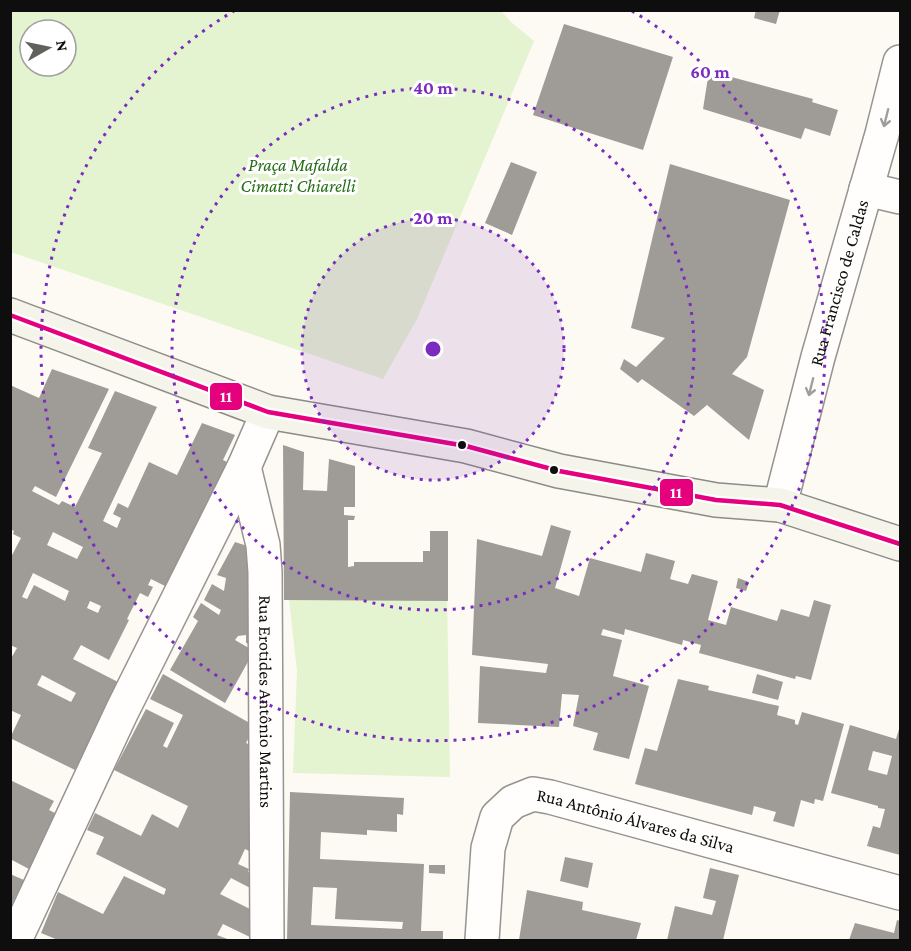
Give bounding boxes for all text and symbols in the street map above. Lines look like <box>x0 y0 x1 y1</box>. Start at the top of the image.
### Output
north arrow <box>18 18 78 78</box>
text: N <box>53 39 72 53</box>
text: 60 m <box>690 62 730 82</box>
text: 40 m <box>413 78 453 98</box>
one-way arrow <box>880 109 891 128</box>
park label: Praça Mafalda Cimatti Chiarelli <box>240 155 356 196</box>
street label: Rua Francisco de Caldas <box>806 197 873 368</box>
text: 20 m <box>414 208 453 228</box>
centre of rings <box>423 339 443 359</box>
one-way arrow <box>804 377 816 396</box>
line badge: 11 <box>209 382 243 411</box>
text: 11 <box>220 388 232 405</box>
unlabelled marker <box>456 439 468 451</box>
unlabelled marker <box>548 464 560 476</box>
line badge: 11 <box>659 478 694 507</box>
text: 11 <box>670 484 682 501</box>
street label: Rua Erotides Antônio Martins <box>255 595 276 808</box>
street label: Rua Antônio Álvares da Silva <box>535 785 737 857</box>

